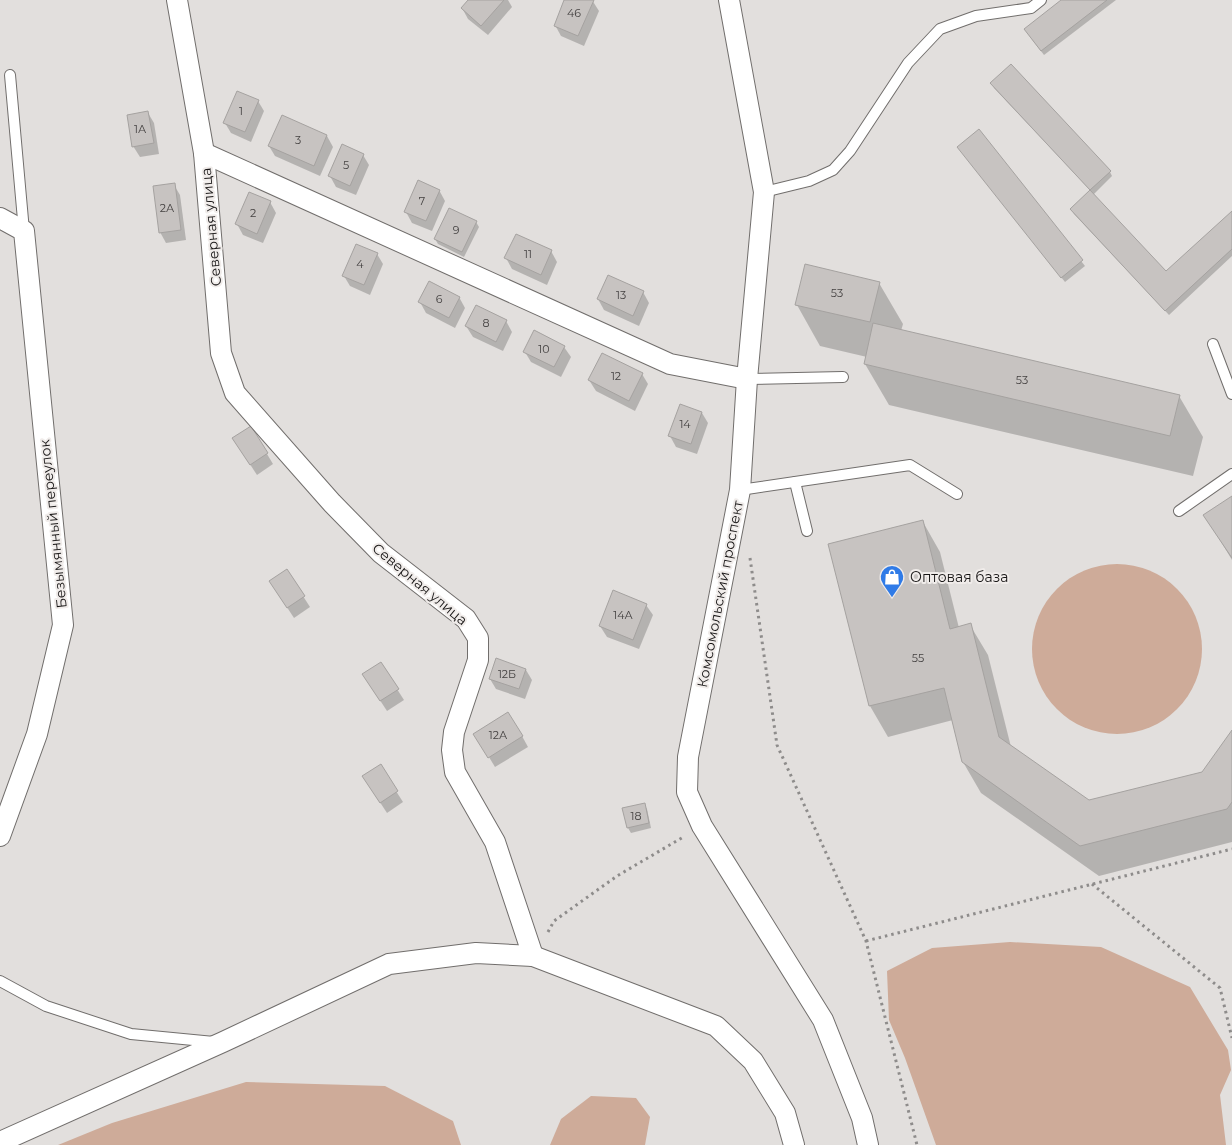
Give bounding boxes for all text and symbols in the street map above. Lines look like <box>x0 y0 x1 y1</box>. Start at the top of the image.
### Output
house number: 46 <box>567 6 581 20</box>
house number: 1 <box>239 104 243 118</box>
house number: 1А <box>134 122 147 136</box>
house number: 3 <box>295 133 301 147</box>
house number: 5 <box>343 158 349 172</box>
street label: Северная улица <box>197 167 225 287</box>
house number: 7 <box>419 194 425 208</box>
house number: 2А <box>160 201 175 215</box>
house number: 2 <box>250 206 256 220</box>
house number: 9 <box>453 223 460 237</box>
house number: 11 <box>524 247 532 261</box>
house number: 4 <box>356 257 364 271</box>
house number: 53 <box>831 286 843 300</box>
house number: 13 <box>616 288 626 302</box>
house number: 6 <box>436 292 443 306</box>
house number: 8 <box>482 316 490 330</box>
house number: 10 <box>538 342 550 356</box>
house number: 12 <box>611 369 621 383</box>
house number: 53 <box>1016 373 1028 387</box>
house number: 14 <box>679 417 691 431</box>
street label: Безымянный переулок <box>35 439 71 609</box>
street label: Комсомольский проспект <box>693 499 747 689</box>
street label: Северная улица <box>369 539 471 629</box>
shop icon: Оптовая база <box>879 564 905 598</box>
place label: Оптовая база <box>910 568 1008 586</box>
house number: 14А <box>613 608 634 622</box>
house number: 55 <box>912 651 924 665</box>
house number: 12Б <box>498 667 516 681</box>
house number: 12А <box>489 728 508 742</box>
house number: 18 <box>631 809 642 823</box>

